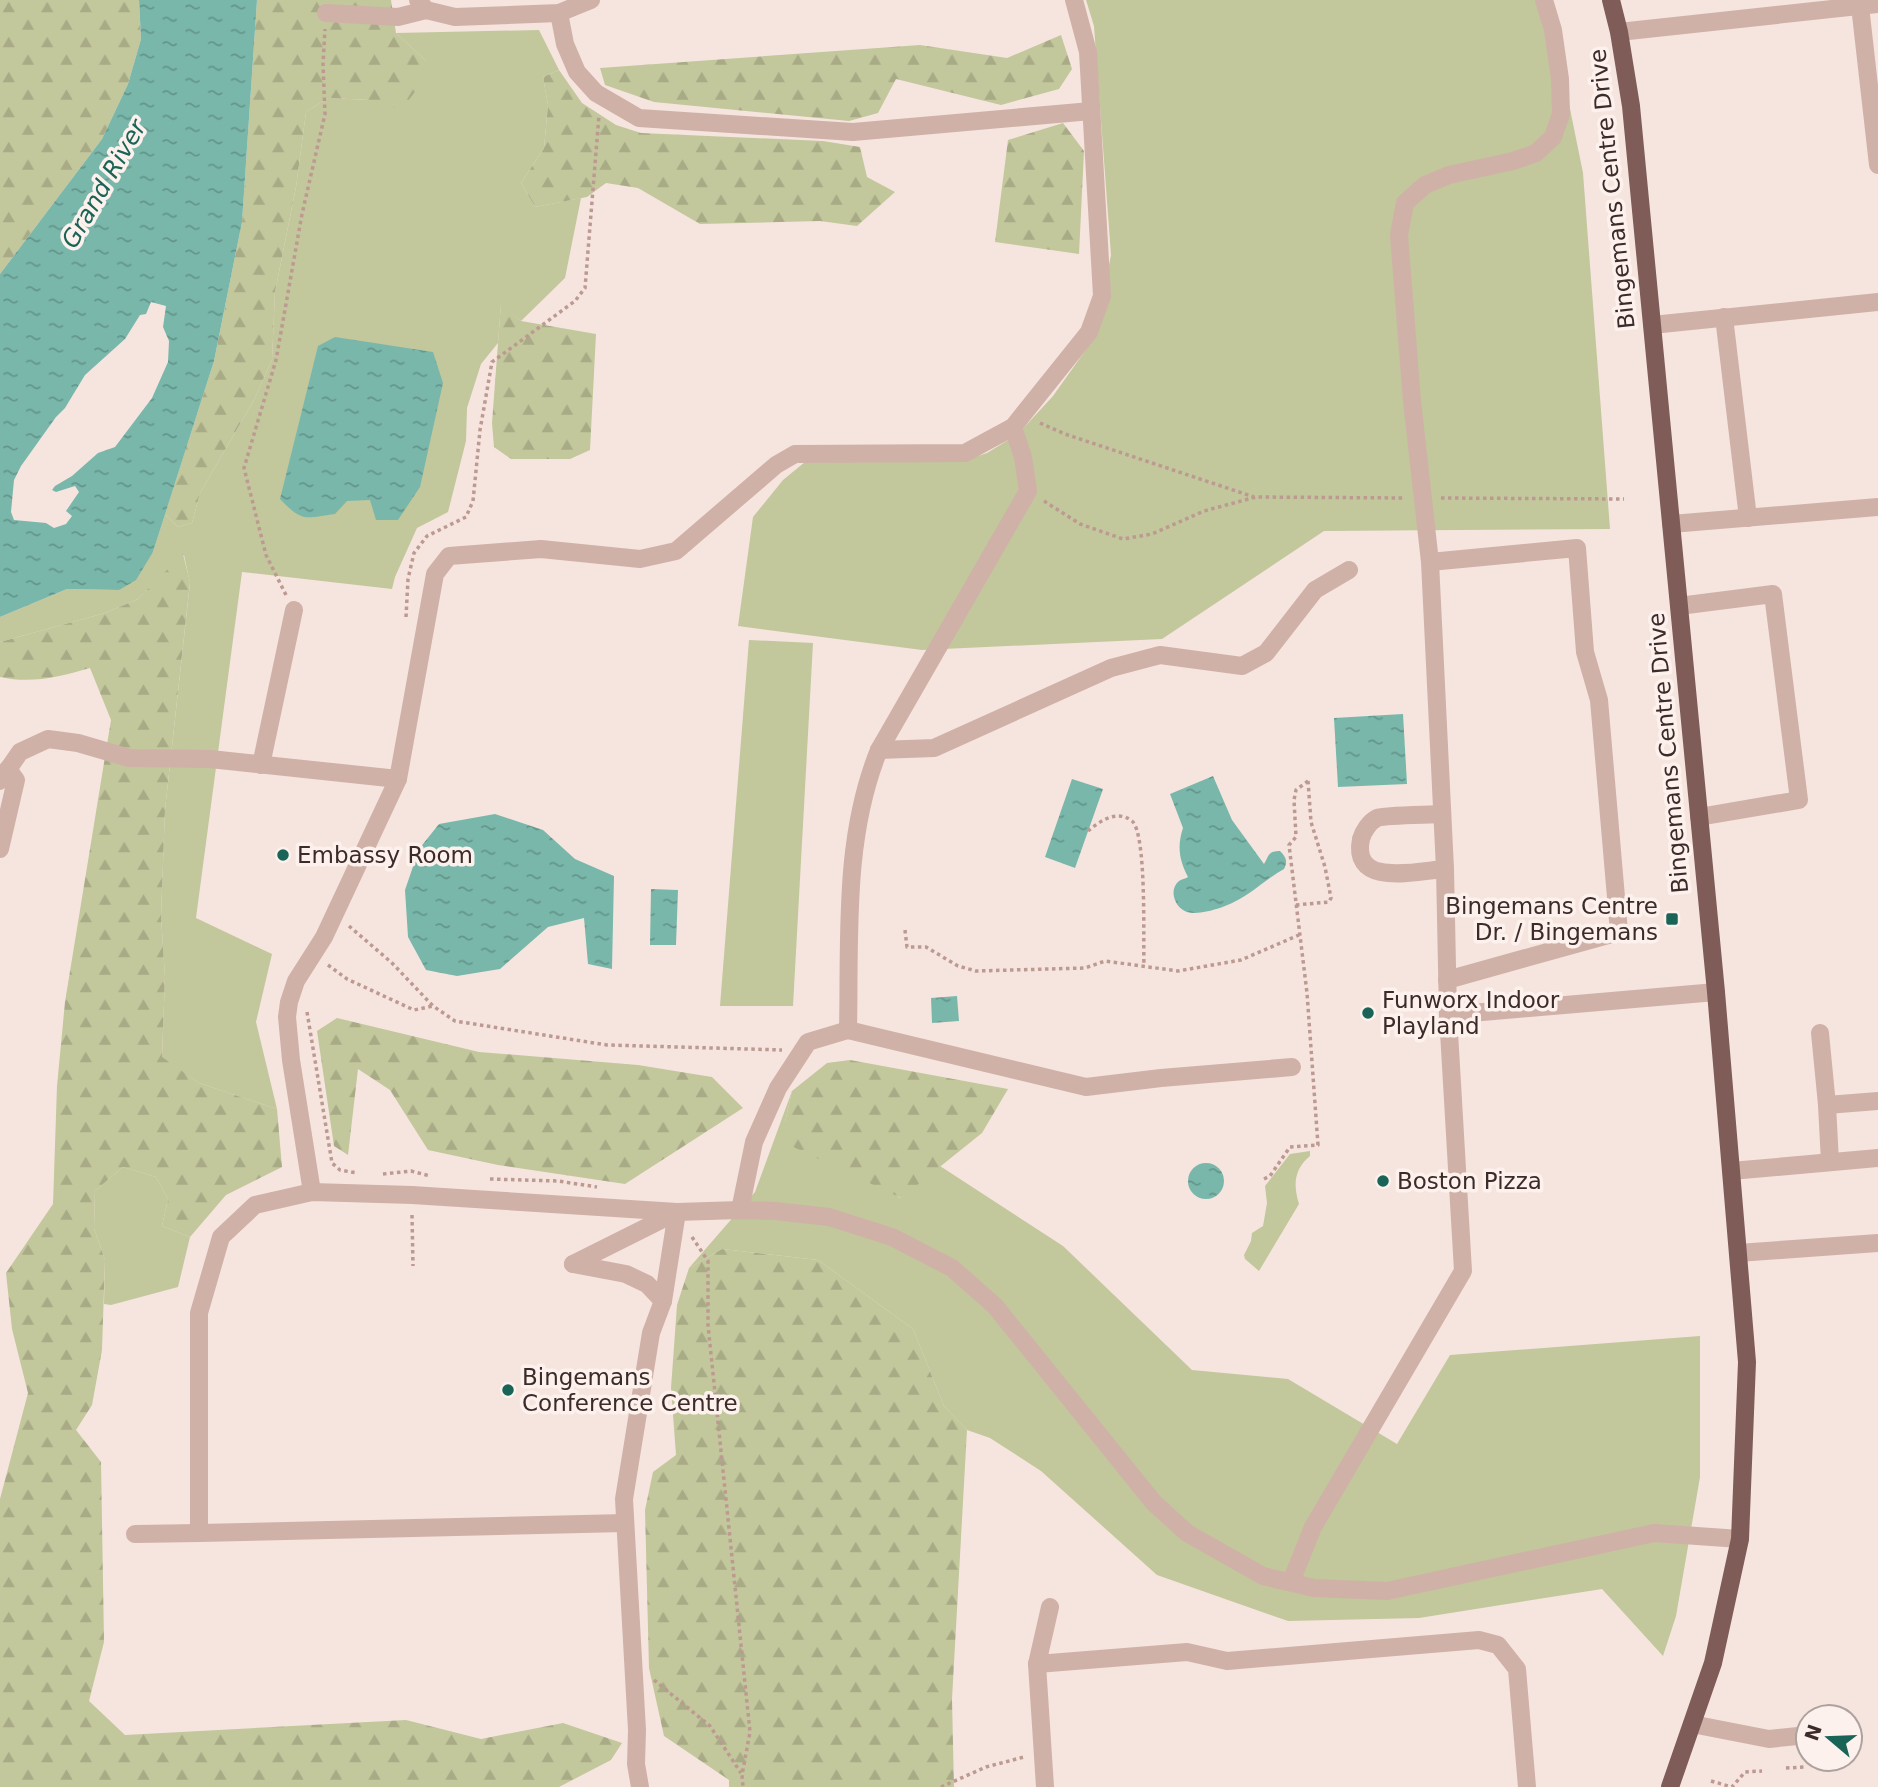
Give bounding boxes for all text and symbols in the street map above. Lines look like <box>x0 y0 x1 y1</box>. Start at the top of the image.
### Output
street label: Bingemans Centre Drive <box>1584 48 1640 330</box>
water label: Grand River <box>56 113 153 253</box>
street label: Bingemans Centre Drive <box>1643 612 1693 894</box>
place label: Embassy Room <box>297 842 473 868</box>
marker: Embassy Room <box>275 847 291 863</box>
place label: Bingemans Centre Dr. / Bingemans <box>1445 893 1658 945</box>
marker: Bingemans Centre Dr. / Bingemans <box>1664 911 1680 927</box>
place label: Funworx Indoor Playland <box>1382 987 1560 1039</box>
marker: Funworx Indoor Playland <box>1360 1005 1376 1021</box>
place label: Boston Pizza <box>1397 1168 1542 1194</box>
marker: Boston Pizza <box>1375 1173 1391 1189</box>
place label: Bingemans Conference Centre <box>522 1364 738 1416</box>
marker: Bingemans Conference Centre <box>500 1382 516 1398</box>
north arrow <box>1794 1703 1864 1773</box>
text: N <box>1800 1721 1826 1744</box>

